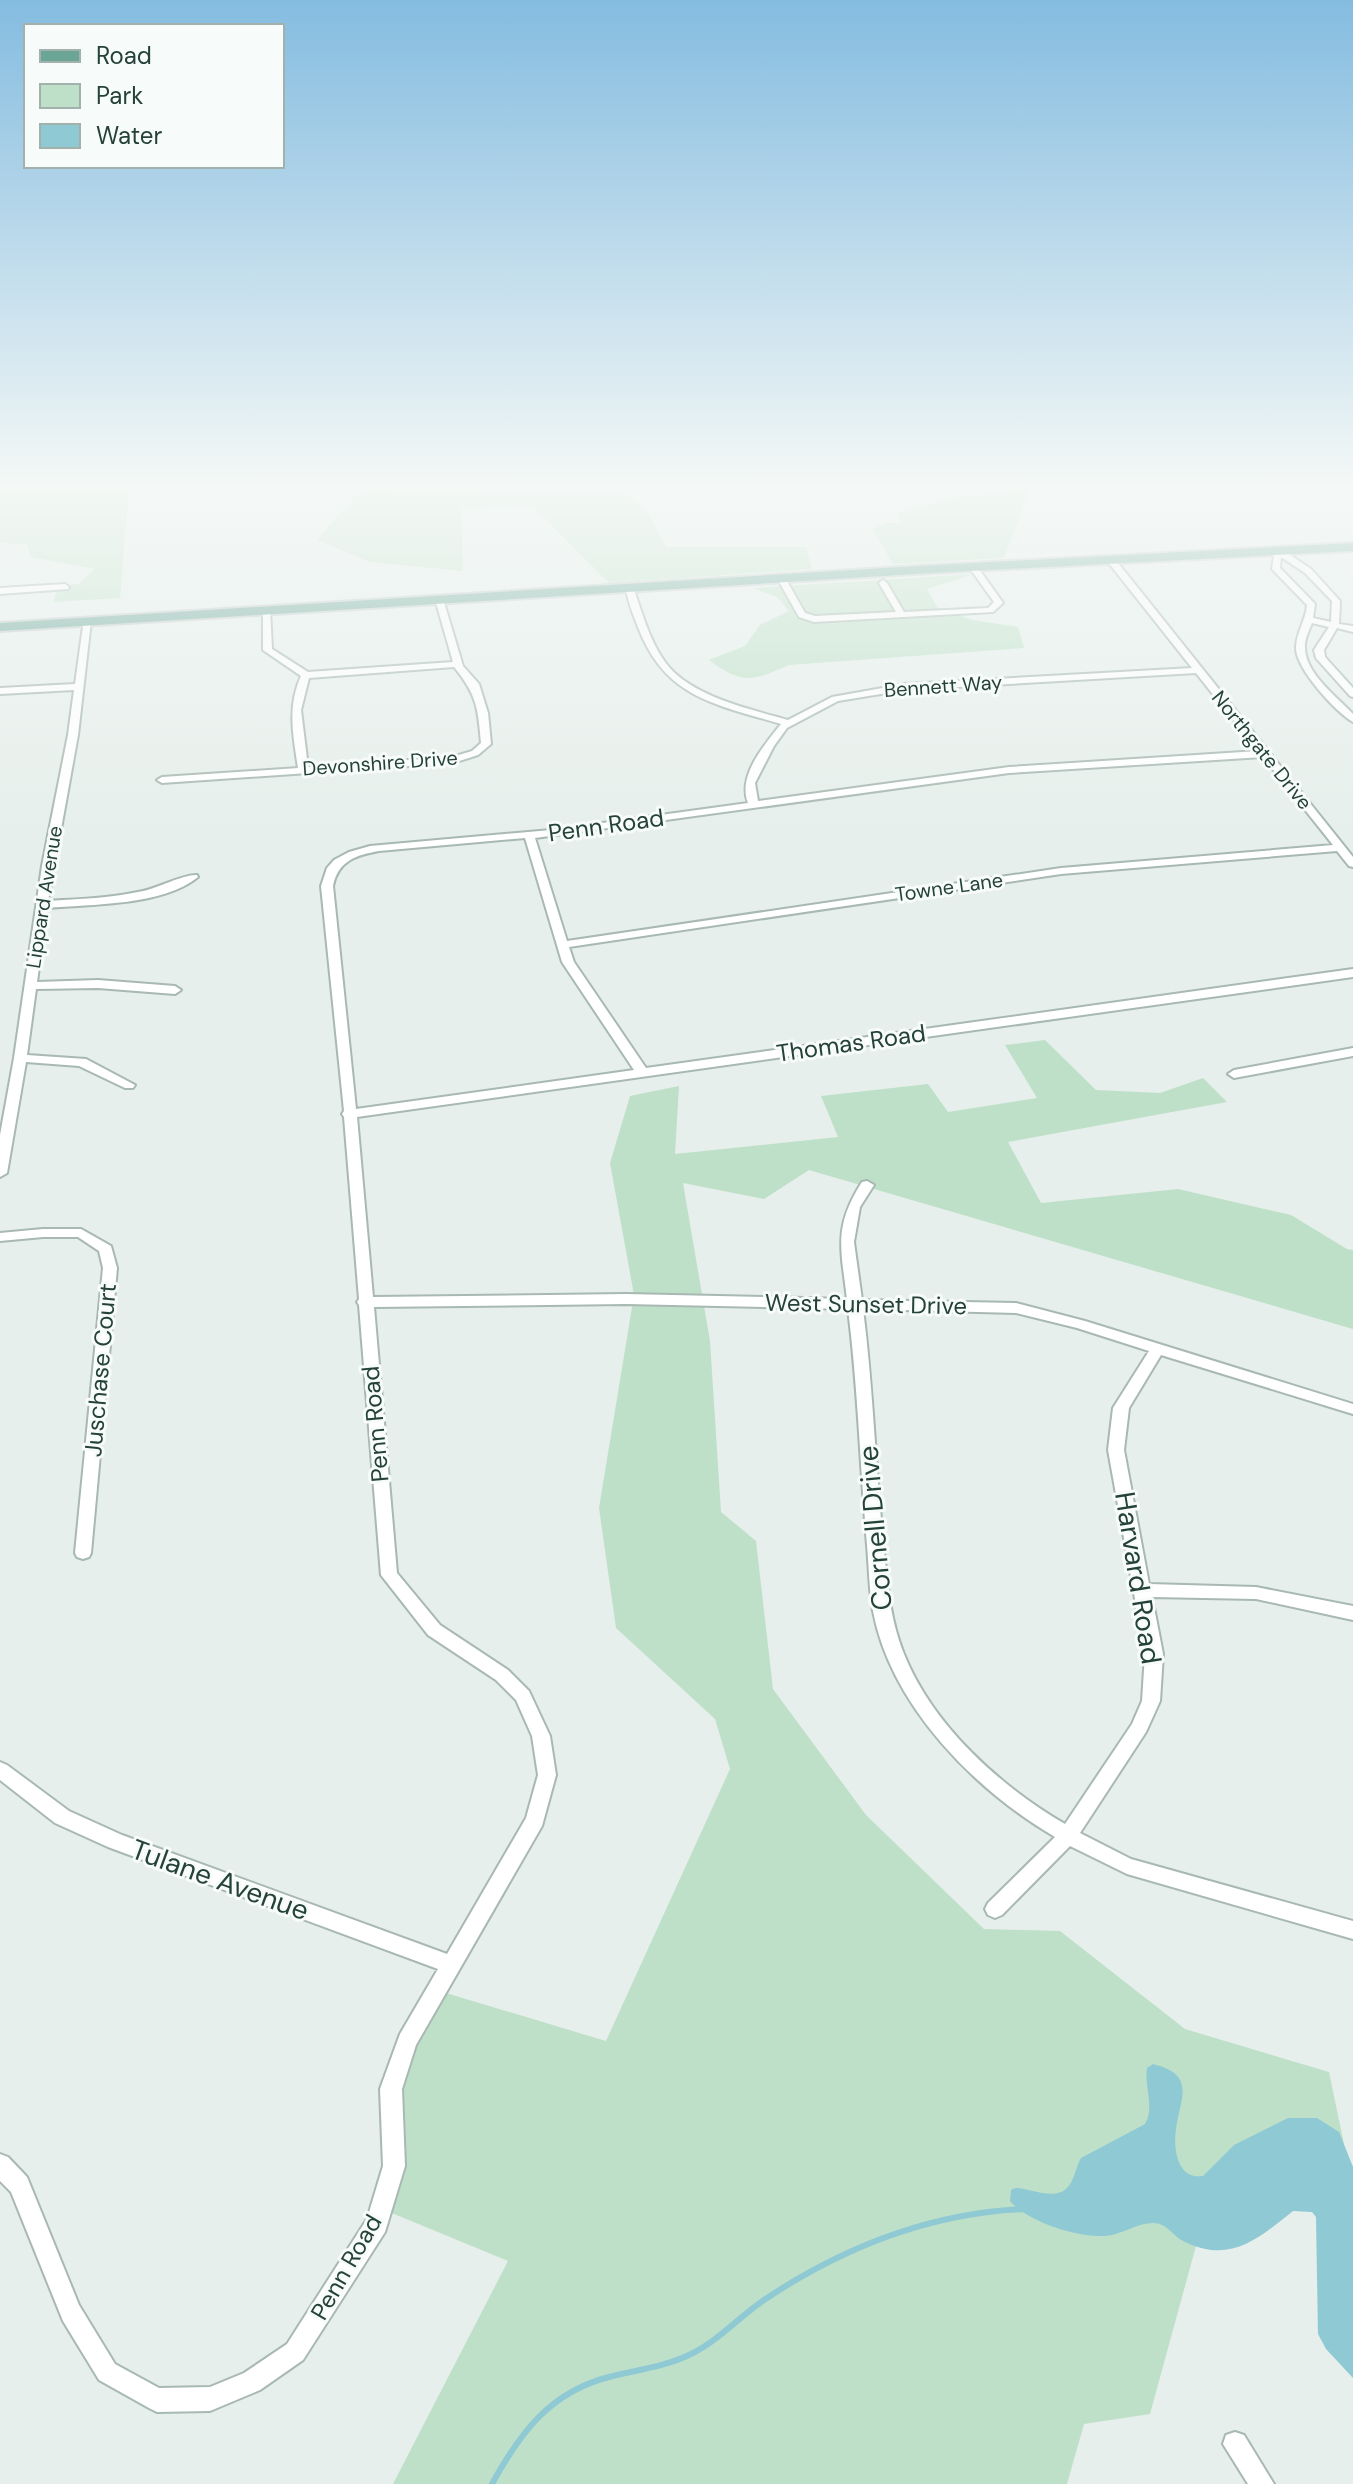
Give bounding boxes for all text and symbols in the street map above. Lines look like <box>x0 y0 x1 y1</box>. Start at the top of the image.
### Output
legend <box>24 24 284 168</box>
text: Road <box>96 40 152 71</box>
text: Park <box>96 80 143 111</box>
text: Water <box>96 120 162 151</box>
street label: Bennett Way <box>883 669 1003 703</box>
street label: Northgate Drive <box>1206 685 1318 815</box>
street label: Devonshire Drive <box>302 745 458 781</box>
street label: Penn Road <box>546 802 666 848</box>
street label: Lippard Avenue <box>20 824 68 970</box>
street label: Towne Lane <box>893 867 1005 907</box>
street label: Thomas Road <box>774 1017 928 1069</box>
street label: Juschase Court <box>77 1282 123 1458</box>
street label: West Sunset Drive <box>765 1287 967 1321</box>
street label: Penn Road <box>354 1365 396 1483</box>
street label: Cornell Drive <box>849 1444 901 1612</box>
street label: Harvard Road <box>1106 1489 1170 1667</box>
street label: Tulane Avenue <box>126 1831 314 1929</box>
street label: Penn Road <box>303 2209 389 2325</box>

